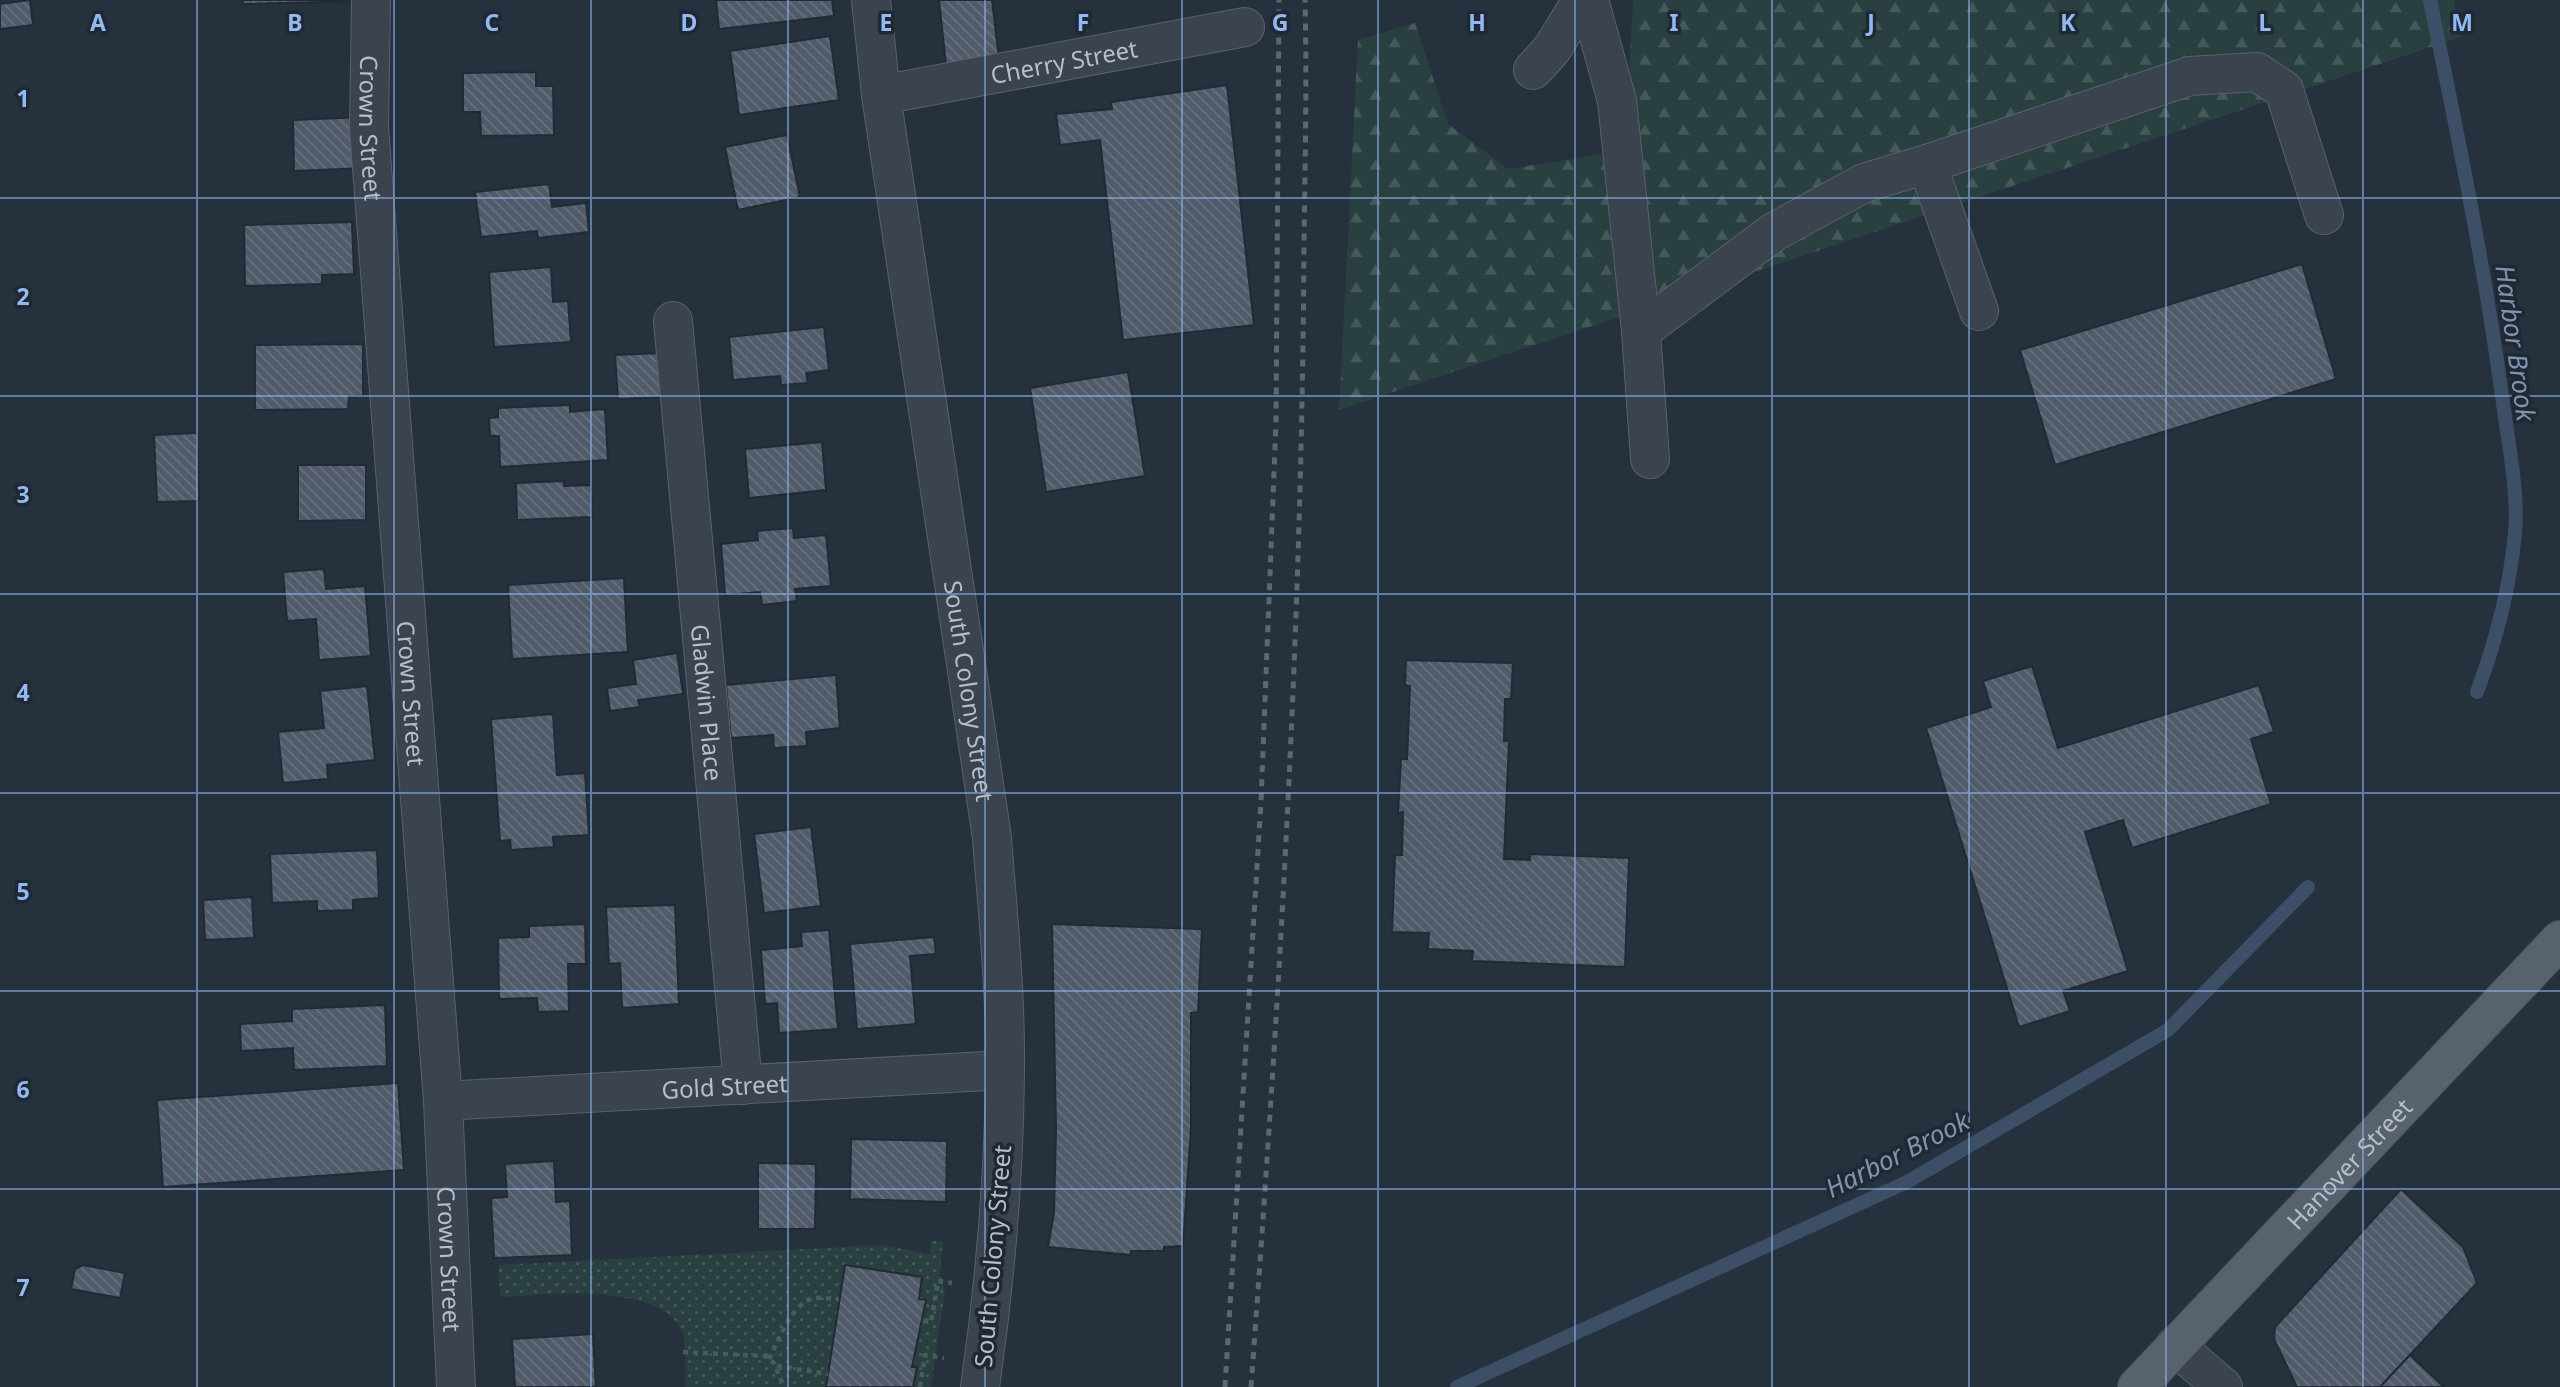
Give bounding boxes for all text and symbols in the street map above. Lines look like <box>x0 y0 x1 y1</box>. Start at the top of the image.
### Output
text: A <box>90 6 106 38</box>
text: B <box>287 6 303 38</box>
text: C <box>485 6 500 38</box>
text: D <box>681 6 697 38</box>
text: E <box>880 6 892 38</box>
text: F <box>1077 6 1089 38</box>
text: G <box>1272 6 1288 38</box>
text: H <box>1468 6 1486 38</box>
text: I <box>1670 6 1679 38</box>
text: J <box>1865 6 1875 38</box>
text: K <box>2060 6 2076 38</box>
text: L <box>2259 6 2272 38</box>
text: M <box>2451 6 2473 38</box>
street label: Cherry Street <box>988 31 1140 91</box>
street label: Crown Street <box>353 55 391 202</box>
text: 1 <box>16 82 30 114</box>
water label: Harbor Brook <box>2487 263 2545 424</box>
text: 2 <box>16 280 30 312</box>
text: 3 <box>16 478 30 510</box>
street label: South Colony Street <box>937 578 1003 804</box>
street label: Crown Street <box>390 619 434 768</box>
street label: Gladwin Place <box>684 623 732 782</box>
text: 4 <box>16 676 30 708</box>
text: 5 <box>16 875 30 907</box>
street label: Gold Street <box>661 1065 789 1105</box>
text: 6 <box>16 1073 30 1105</box>
street label: Hanover Street <box>2279 1090 2419 1236</box>
water label: Harbor Brook <box>1819 1102 1976 1206</box>
street label: South Colony Street <box>966 1143 1018 1369</box>
street label: Crown Street <box>430 1185 470 1333</box>
text: 7 <box>16 1271 30 1303</box>

